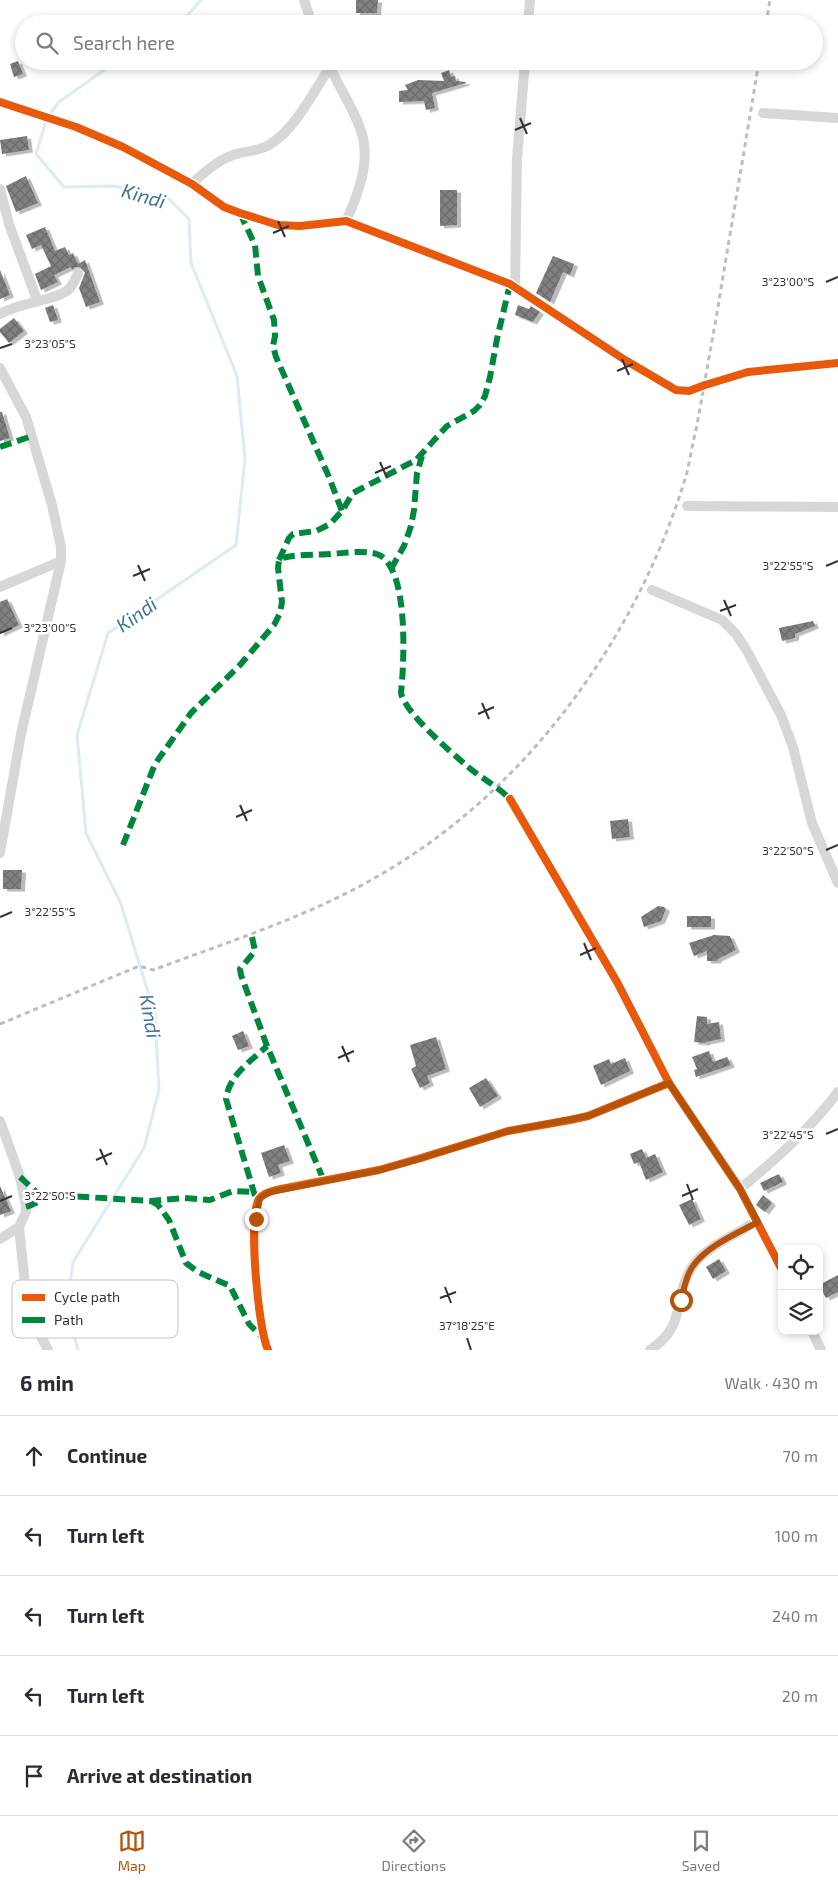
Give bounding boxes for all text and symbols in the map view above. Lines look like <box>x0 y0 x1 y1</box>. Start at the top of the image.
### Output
search box <box>15 15 823 70</box>
icon: search <box>33 29 61 57</box>
text: Search here <box>73 31 175 54</box>
water label: Kindi <box>119 177 169 213</box>
text: 3°23'00"S <box>762 274 814 288</box>
text: 3°23'05"S <box>24 336 76 350</box>
text: 3°22'55"S <box>763 558 814 572</box>
water label: Kindi <box>111 591 161 637</box>
text: 3°23'00"S <box>24 620 76 634</box>
text: 3°22'50"S <box>762 843 814 857</box>
text: 3°22'55"S <box>25 904 76 918</box>
water label: Kindi <box>135 992 167 1040</box>
text: 3°22'45"S <box>762 1127 814 1141</box>
text: 3°22'50"S <box>24 1188 76 1202</box>
route end <box>245 1208 268 1231</box>
map controls <box>778 1245 823 1335</box>
button: locate <box>778 1245 823 1290</box>
legend <box>12 1280 178 1338</box>
text: Cycle path <box>54 1288 120 1305</box>
route start <box>670 1289 693 1312</box>
button: layers <box>778 1290 823 1335</box>
text: Path <box>54 1311 83 1328</box>
text: 37°18'25"E <box>439 1318 495 1332</box>
text: 6 min <box>20 1370 74 1395</box>
text: Walk · 430 m <box>725 1373 818 1392</box>
icon: ahead <box>20 1442 48 1470</box>
text: Continue <box>67 1444 147 1467</box>
text: 70 m <box>783 1446 818 1465</box>
icon: left <box>20 1522 48 1550</box>
text: Turn left <box>67 1524 144 1547</box>
text: 100 m <box>775 1526 818 1545</box>
icon: left <box>20 1602 48 1630</box>
text: Turn left <box>67 1604 144 1627</box>
text: 240 m <box>772 1606 818 1625</box>
icon: left <box>20 1682 48 1710</box>
text: Turn left <box>67 1684 144 1707</box>
text: 20 m <box>782 1686 818 1705</box>
icon: arrive <box>20 1762 48 1790</box>
text: Arrive at destination <box>67 1764 252 1787</box>
tab: Map <box>118 1827 146 1874</box>
tab: Directions <box>382 1827 446 1874</box>
tab: Saved <box>682 1827 720 1874</box>

